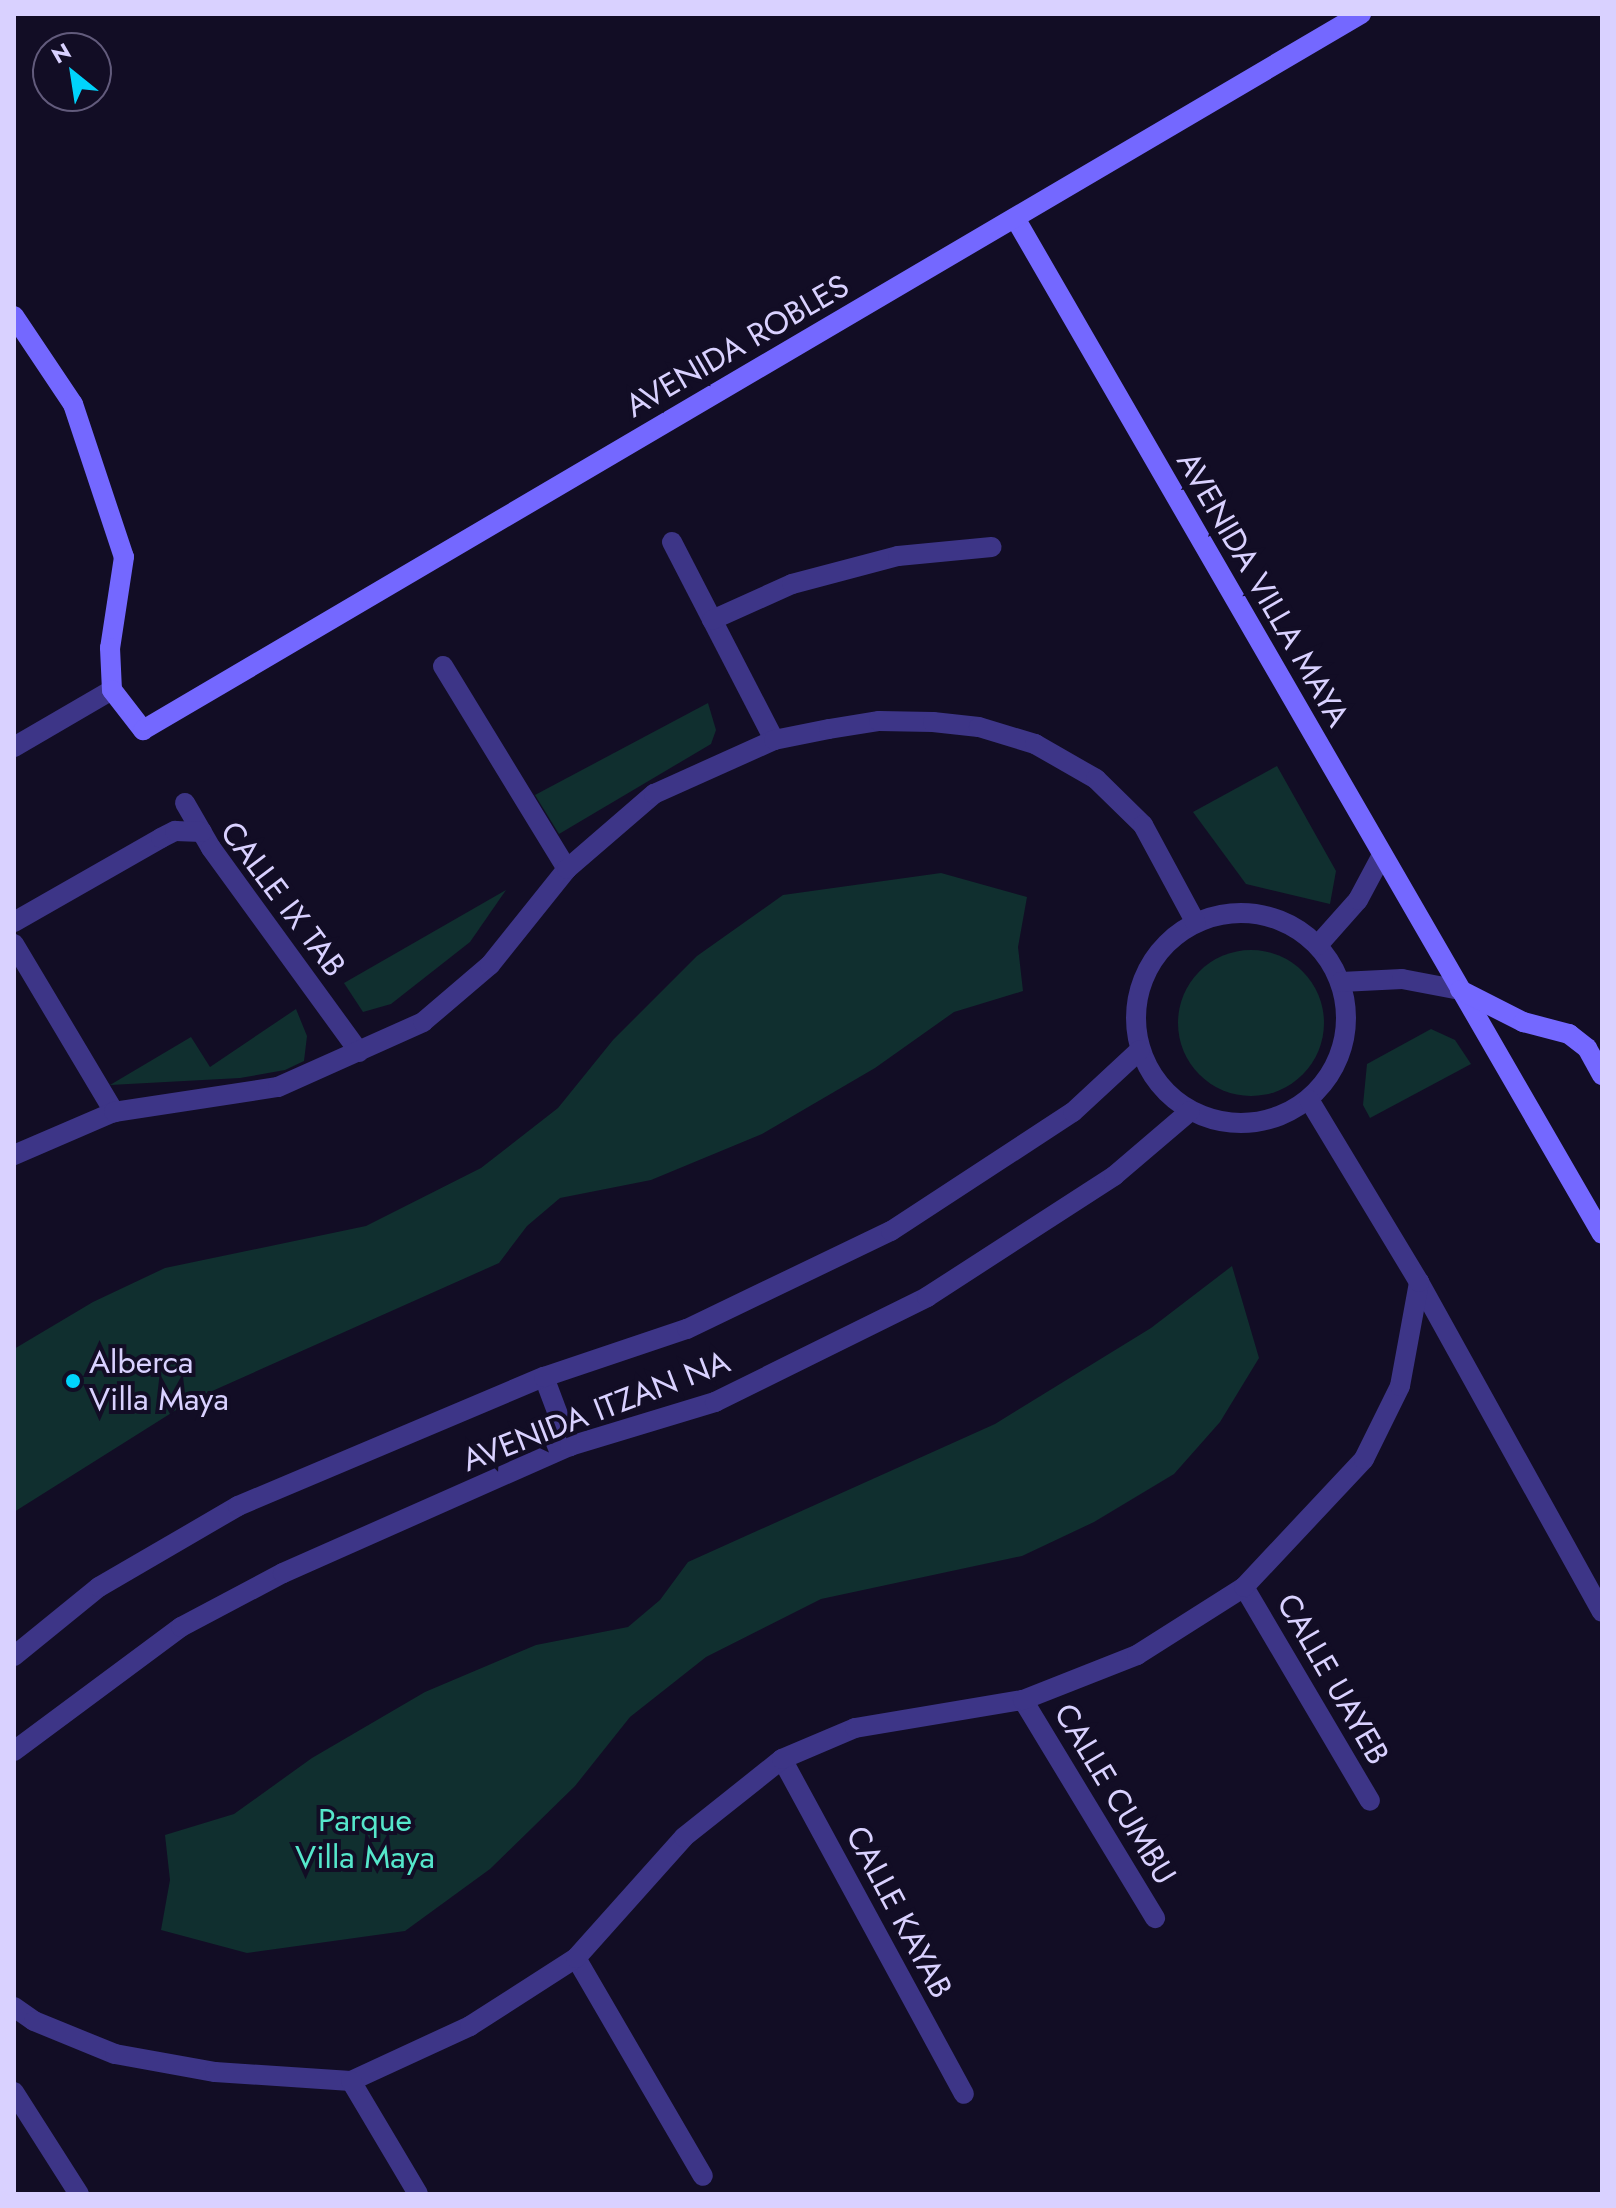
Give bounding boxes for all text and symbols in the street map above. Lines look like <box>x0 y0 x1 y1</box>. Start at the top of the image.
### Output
north arrow <box>32 32 112 112</box>
text: N <box>45 35 77 71</box>
street label: AVENIDA ROBLES <box>619 267 855 425</box>
street label: AVENIDA VILLA MAYA <box>1169 445 1357 733</box>
street label: CALLE IX TAB <box>212 814 354 984</box>
street label: AVENIDA ITZAN NA <box>457 1342 735 1480</box>
place label: Alberca Villa Maya <box>89 1344 229 1419</box>
marker: Alberca Villa Maya <box>64 1372 82 1390</box>
street label: CALLE UAYEB <box>1269 1587 1397 1771</box>
street label: CALLE CUMBU <box>1046 1697 1184 1891</box>
park label: Parque Villa Maya <box>295 1802 435 1877</box>
street label: CALLE KAYAB <box>838 1819 960 2005</box>

